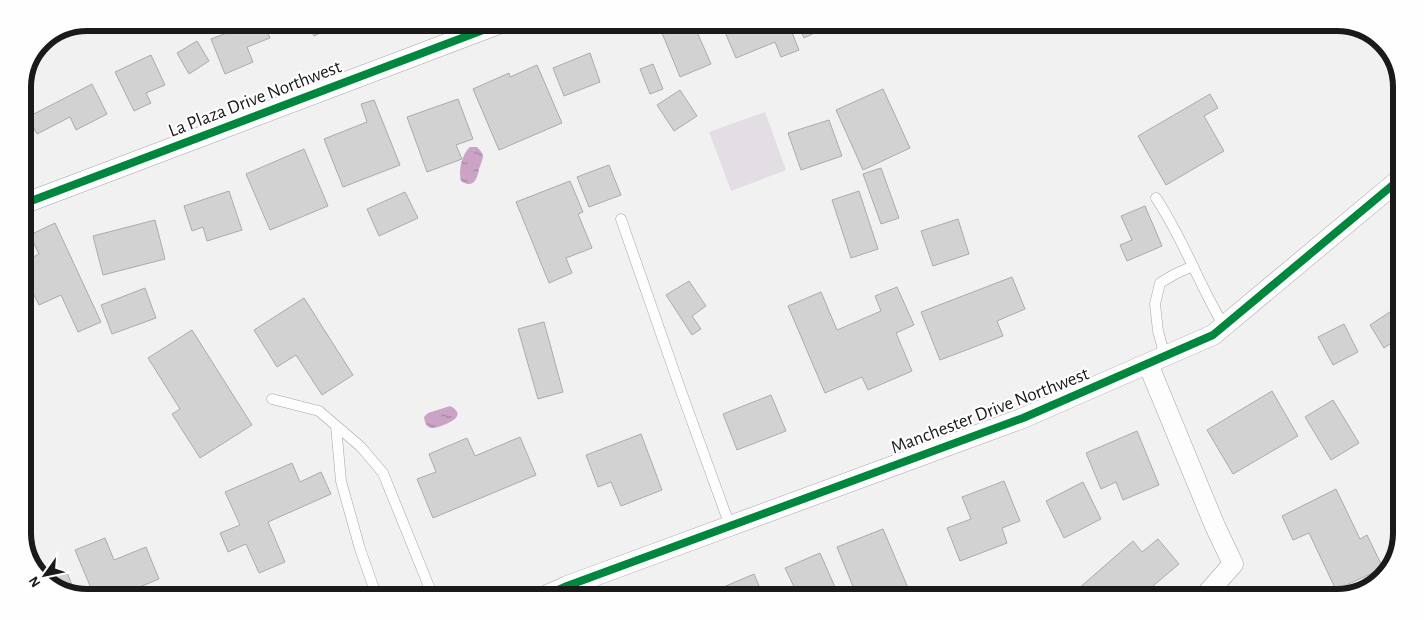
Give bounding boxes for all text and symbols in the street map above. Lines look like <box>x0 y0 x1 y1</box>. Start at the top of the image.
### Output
street label: La Plaza Drive Northwest <box>166 57 344 141</box>
street label: Manchester Drive Northwest <box>888 364 1092 458</box>
north arrow <box>20 550 70 600</box>
text: N <box>26 574 43 589</box>

